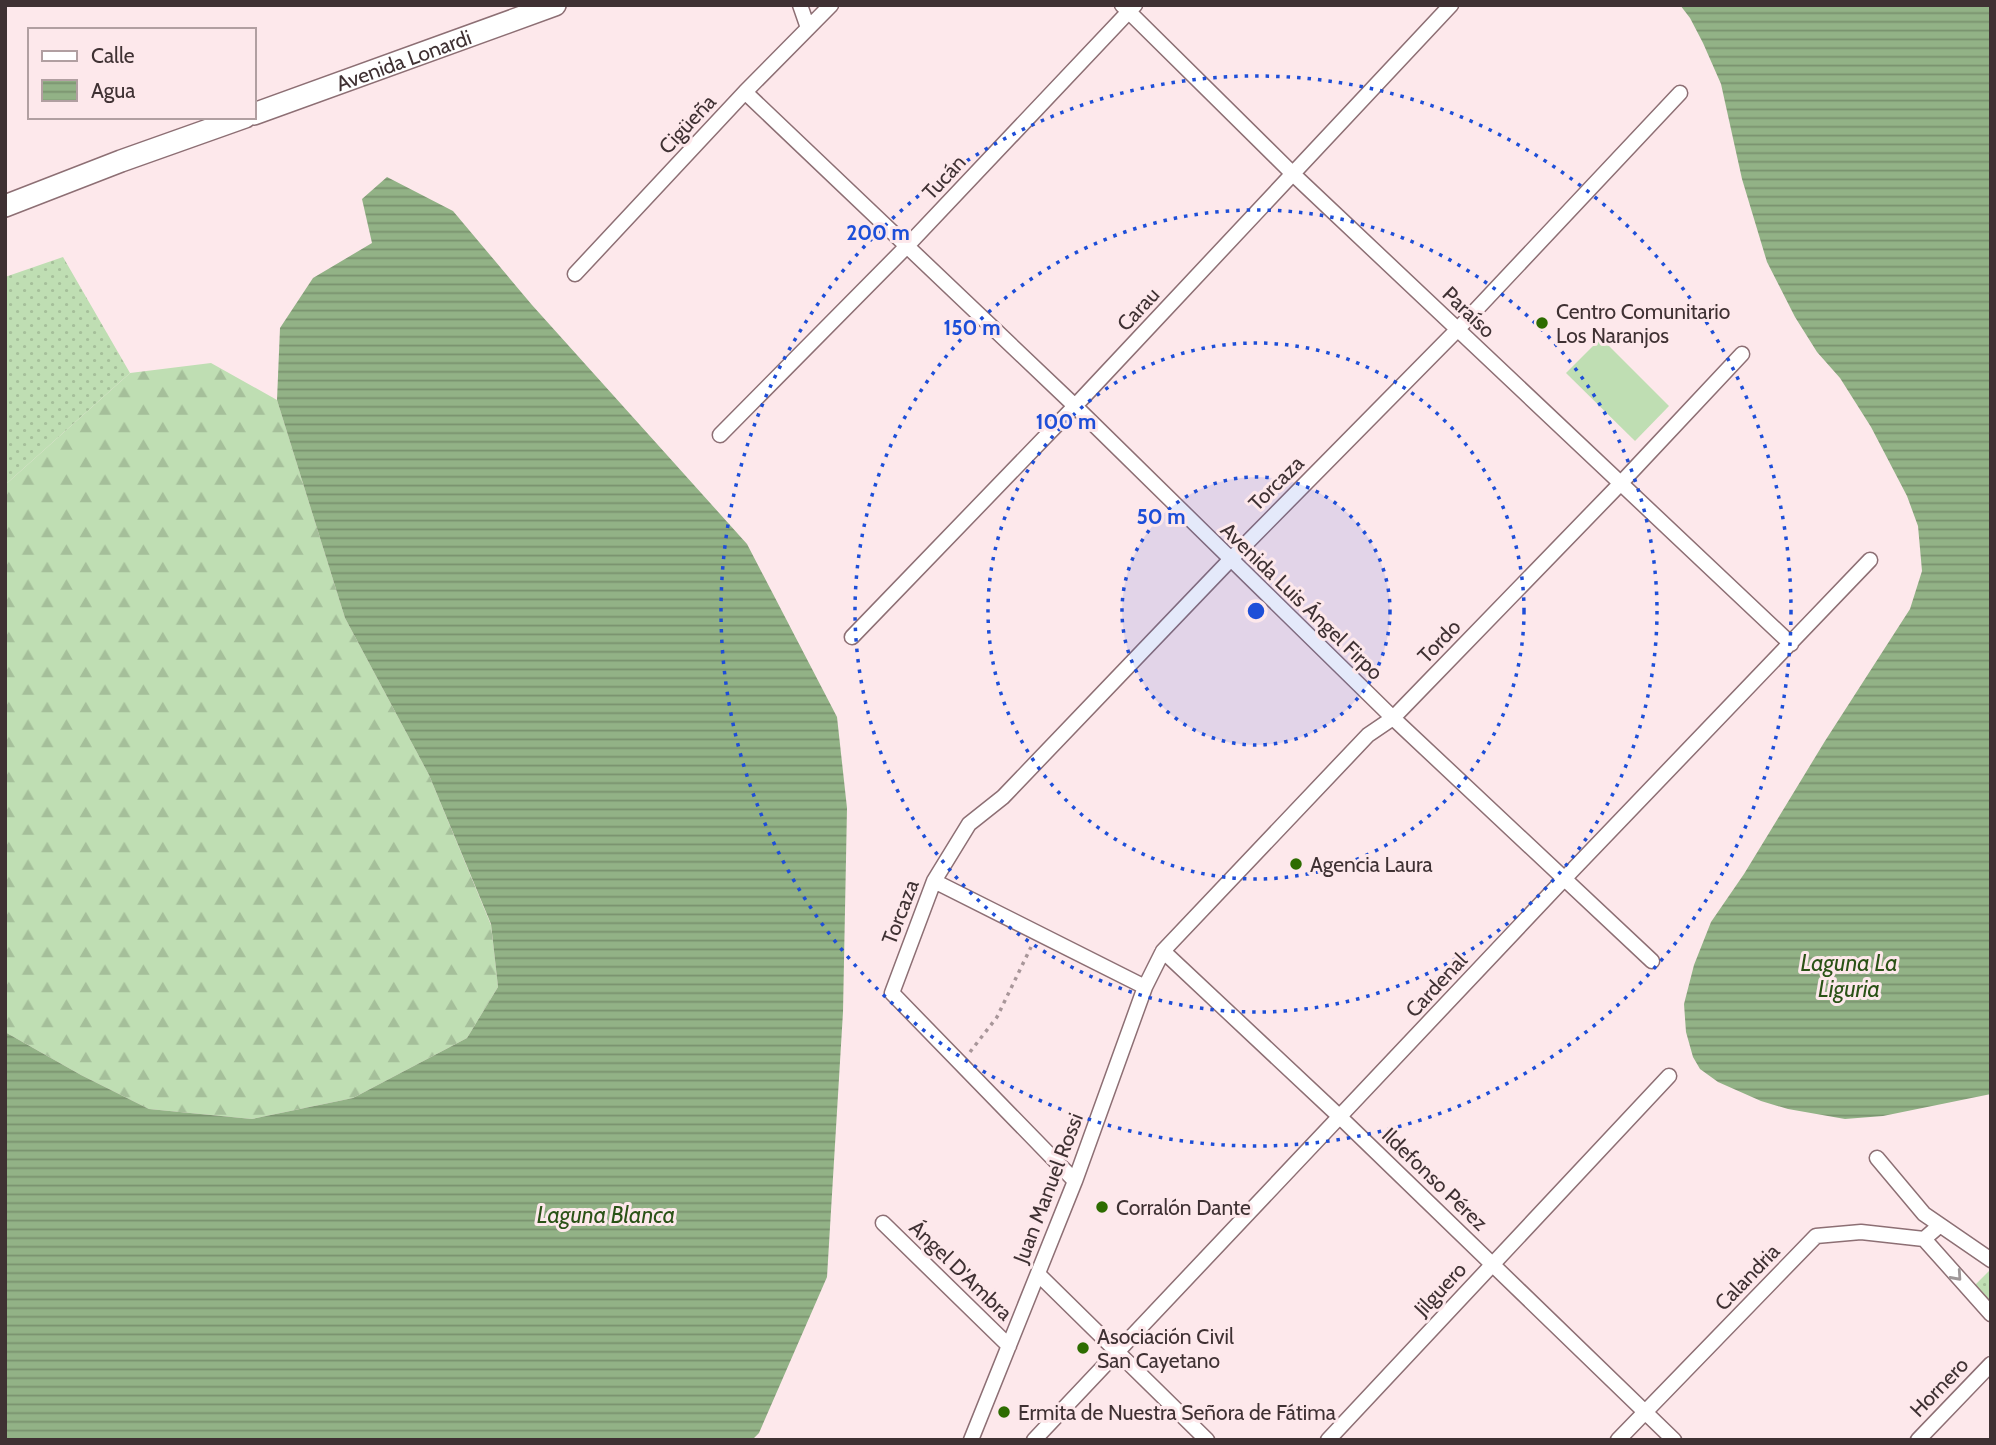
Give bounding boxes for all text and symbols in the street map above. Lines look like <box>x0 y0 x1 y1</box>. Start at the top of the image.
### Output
street label: Avenida Lonardi <box>332 24 475 96</box>
legend <box>28 28 256 119</box>
text: Calle <box>91 43 135 68</box>
text: Agua <box>91 78 135 103</box>
street label: Cigüeña <box>653 89 721 159</box>
street label: Tucán <box>917 150 971 204</box>
text: 200 m <box>846 220 910 245</box>
street label: Paraíso <box>1438 281 1500 343</box>
street label: Carau <box>1112 282 1164 336</box>
place label: Centro Comunitario Los Naranjos <box>1556 299 1730 349</box>
text: 150 m <box>944 315 1000 340</box>
marker: Centro Comunitario Los Naranjos <box>1534 315 1550 331</box>
text: 100 m <box>1036 409 1096 434</box>
street label: Torcaza <box>1243 450 1309 516</box>
text: 50 m <box>1136 504 1186 529</box>
street label: Avenida Luis Ángel Firpo <box>1216 517 1388 685</box>
centre of rings <box>1244 599 1268 623</box>
street label: Tordo <box>1412 614 1466 668</box>
place label: Agencia Laura <box>1310 852 1433 877</box>
marker: Agencia Laura <box>1288 856 1304 872</box>
street label: Torcaza <box>876 876 924 948</box>
street label: Cardenal <box>1400 948 1472 1022</box>
water label: Laguna La Liguria <box>1800 949 1898 1003</box>
street label: Juan Manuel Rossi <box>1008 1110 1088 1267</box>
street label: Ildefonso Pérez <box>1377 1122 1493 1236</box>
place label: Corralón Dante <box>1116 1195 1251 1220</box>
marker: Corralón Dante <box>1094 1199 1110 1215</box>
water label: Laguna Blanca <box>537 1201 675 1229</box>
street label: Ángel D'Ambra <box>904 1215 1018 1325</box>
street label: Calandria <box>1709 1239 1785 1315</box>
street label: Jilguero <box>1408 1257 1471 1322</box>
one-way arrow <box>1949 1268 1961 1281</box>
place label: Asociación Civil San Cayetano <box>1097 1324 1234 1373</box>
marker: Asociación Civil San Cayetano <box>1075 1340 1091 1356</box>
street label: Hornero <box>1905 1352 1973 1422</box>
place label: Ermita de Nuestra Señora de Fátima <box>1018 1400 1336 1425</box>
marker: Ermita de Nuestra Señora de Fátima <box>996 1404 1012 1420</box>

